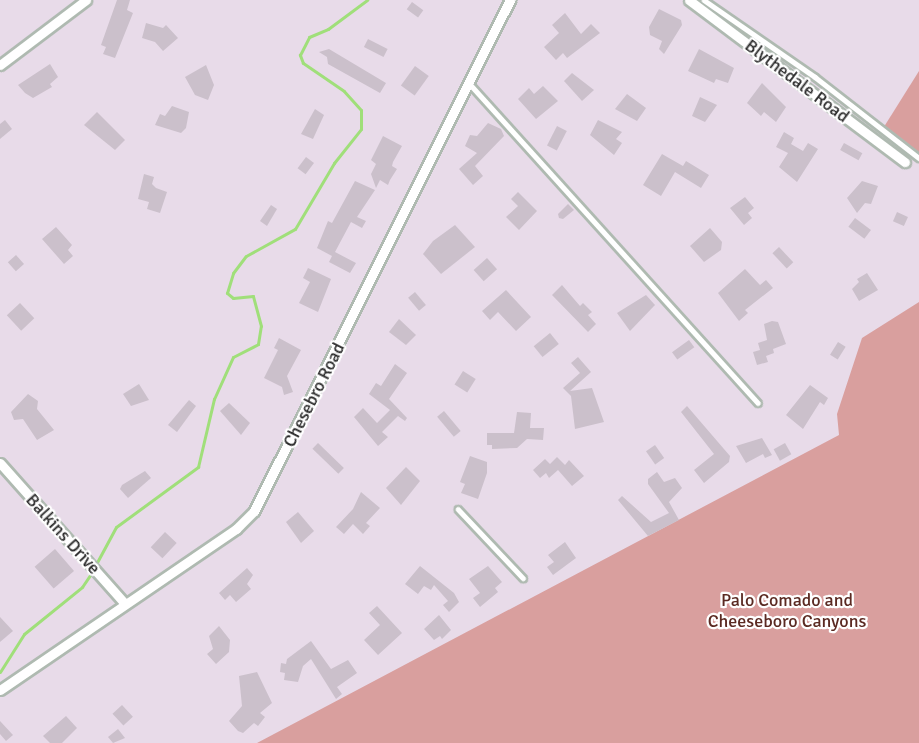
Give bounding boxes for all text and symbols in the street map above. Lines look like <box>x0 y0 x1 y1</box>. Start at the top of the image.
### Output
street label: Blythedale Road <box>741 35 853 127</box>
street label: Chesebro Road <box>278 339 350 451</box>
street label: Balkins Drive <box>21 489 105 579</box>
park label: Palo Comado and Cheeseboro Canyons <box>708 590 866 632</box>

